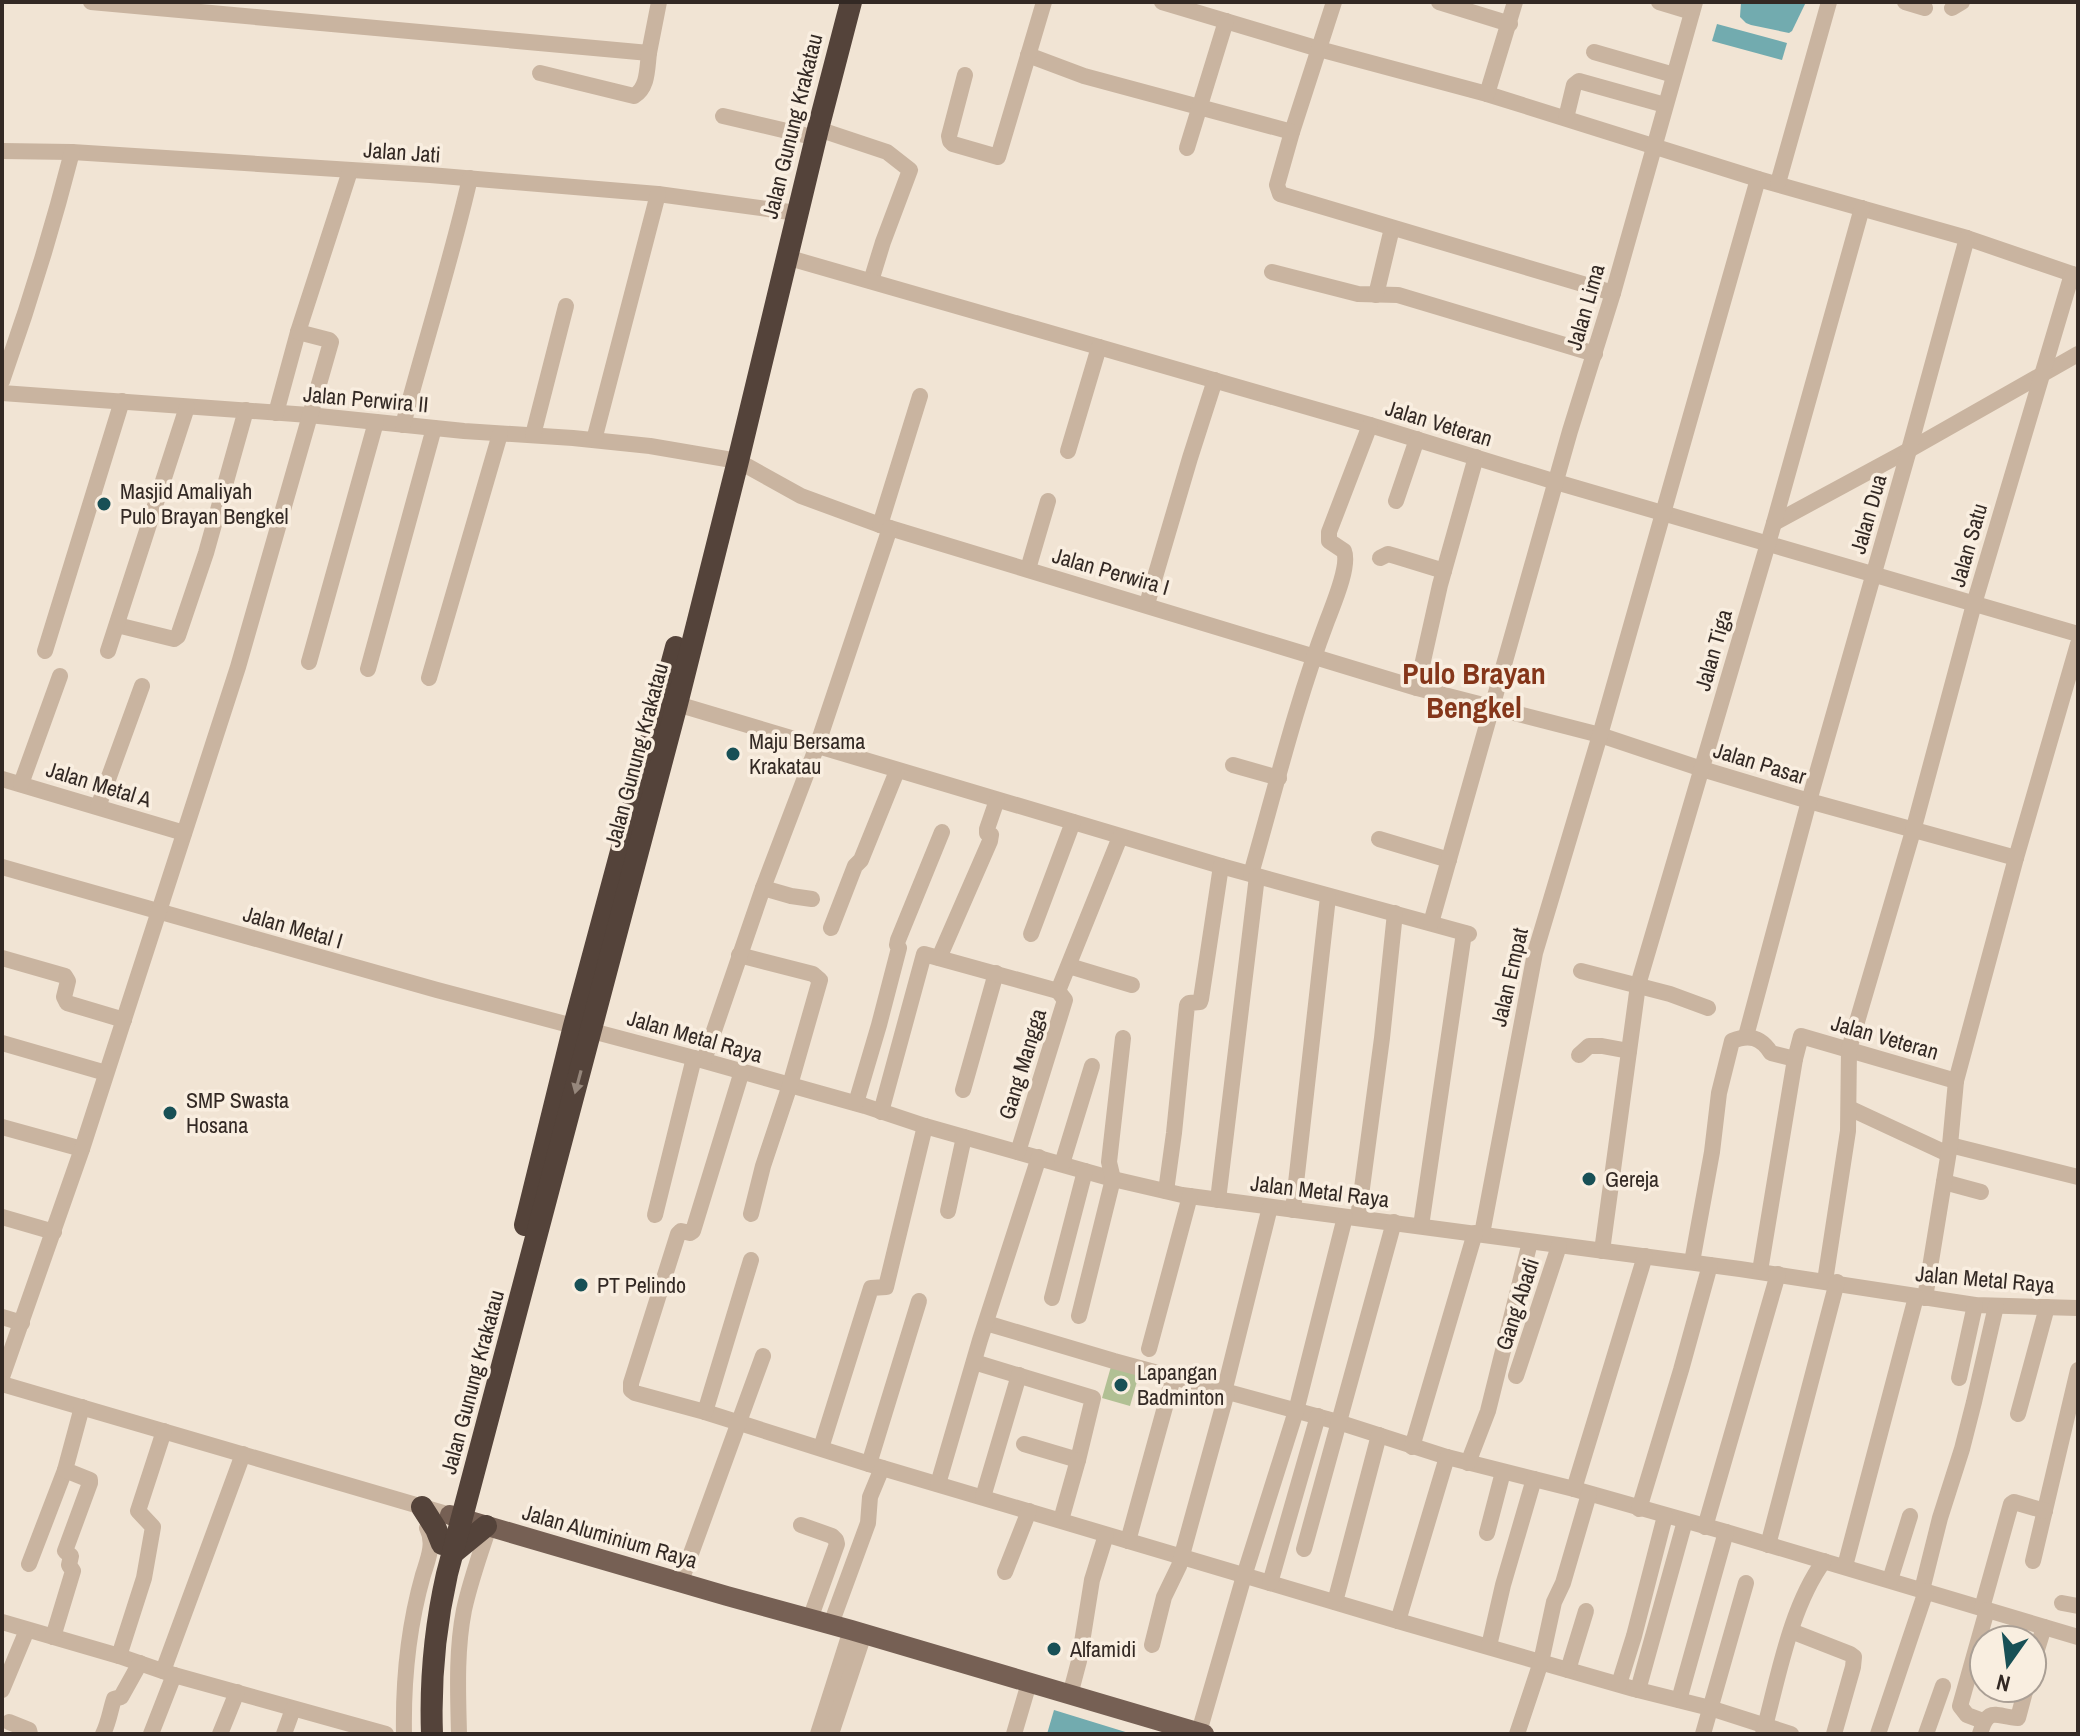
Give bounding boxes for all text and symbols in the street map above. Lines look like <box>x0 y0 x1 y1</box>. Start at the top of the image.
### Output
street label: Jalan Gunung Krakatau <box>755 30 829 222</box>
street label: Jalan Jati <box>362 134 442 170</box>
street label: Jalan Lima <box>1558 260 1612 354</box>
street label: Jalan Perwira II <box>302 379 430 419</box>
street label: Jalan Veteran <box>1382 393 1496 453</box>
street label: Jalan Dua <box>1842 471 1894 557</box>
place label: Masjid Amaliyah Pulo Brayan Bengkel <box>120 476 288 531</box>
marker: Masjid Amaliyah Pulo Brayan Bengkel <box>95 495 113 513</box>
street label: Jalan Satu <box>1942 500 1994 590</box>
street label: Jalan Perwira I <box>1049 540 1173 602</box>
street label: Jalan Tiga <box>1687 606 1739 694</box>
district label: Pulo Brayan Bengkel <box>1402 653 1546 727</box>
street label: Jalan Gunung Krakatau <box>597 660 675 850</box>
place label: Maju Bersama Krakatau <box>749 726 865 781</box>
street label: Jalan Pasar <box>1710 735 1810 791</box>
marker: Maju Bersama Krakatau <box>724 745 742 763</box>
street label: Jalan Metal A <box>43 754 156 814</box>
street label: Jalan Metal I <box>240 898 346 956</box>
street label: Jalan Empat <box>1483 925 1535 1029</box>
street label: Jalan Metal Raya <box>624 1002 766 1070</box>
street label: Gang Mangga <box>991 1005 1053 1123</box>
street label: Jalan Veteran <box>1828 1007 1942 1067</box>
one-way arrow <box>571 1070 583 1095</box>
place label: SMP Swasta Hosana <box>186 1085 289 1140</box>
marker: SMP Swasta Hosana <box>161 1104 179 1122</box>
place label: Gereja <box>1605 1164 1659 1194</box>
street label: Jalan Metal Raya <box>1249 1168 1391 1214</box>
marker: Gereja <box>1580 1170 1598 1188</box>
street label: Gang Abadi <box>1488 1254 1546 1354</box>
street label: Jalan Metal Raya <box>1914 1258 2056 1300</box>
place label: PT Pelindo <box>597 1270 686 1300</box>
marker: PT Pelindo <box>572 1276 590 1294</box>
street label: Jalan Gunung Krakatau <box>433 1287 511 1477</box>
place label: Lapangan Badminton <box>1137 1357 1224 1412</box>
marker: Lapangan Badminton <box>1112 1376 1130 1394</box>
street label: Jalan Aluminium Raya <box>519 1497 701 1575</box>
north arrow <box>1968 1624 2048 1704</box>
place label: Alfamidi <box>1069 1634 1136 1664</box>
marker: Alfamidi <box>1045 1640 1063 1658</box>
text: N <box>1993 1667 2013 1700</box>

